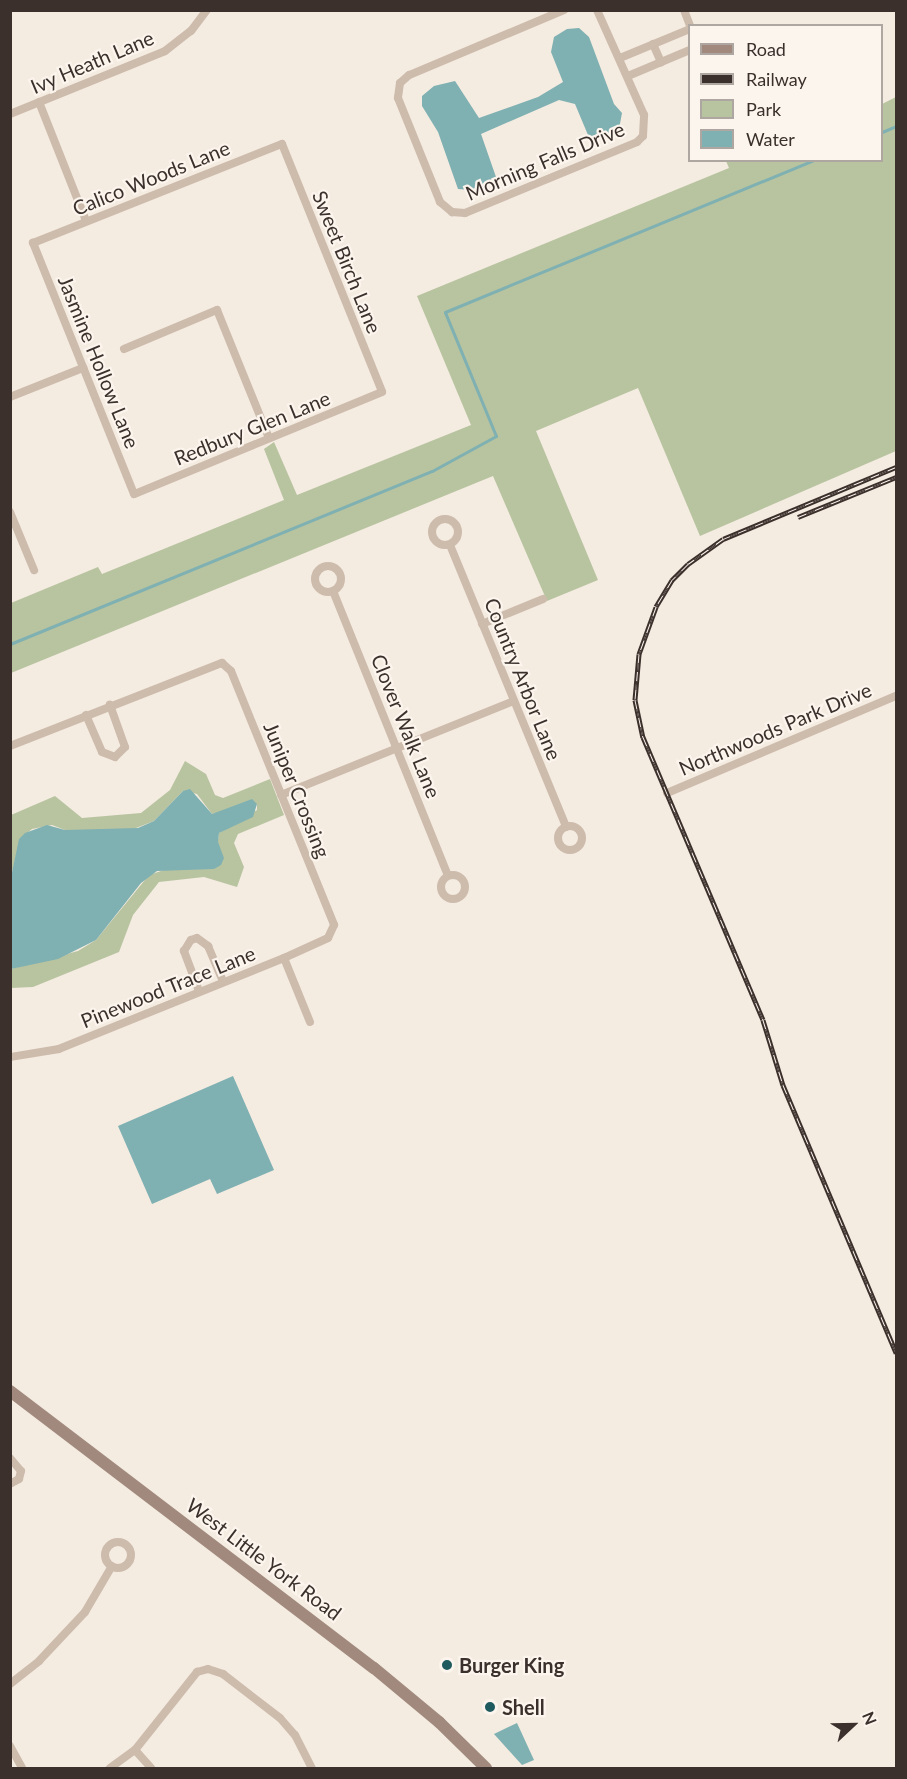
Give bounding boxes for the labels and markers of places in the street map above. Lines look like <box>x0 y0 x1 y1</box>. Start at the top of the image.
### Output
place label: Burger King <box>459 1653 565 1677</box>
marker: Burger King <box>440 1658 454 1672</box>
place label: Shell <box>502 1695 545 1719</box>
marker: Shell <box>483 1700 497 1714</box>

